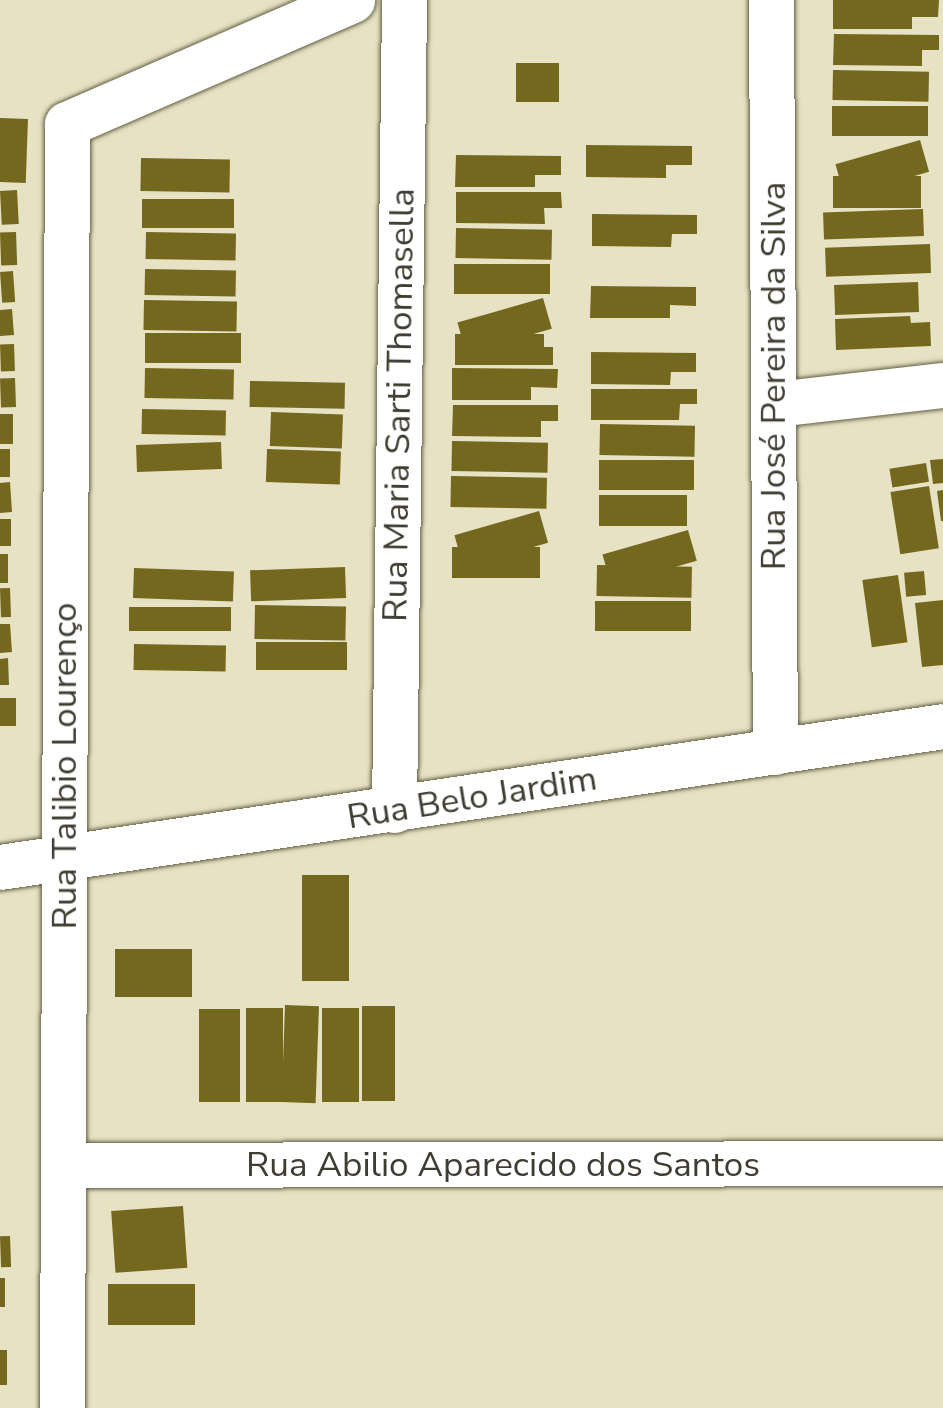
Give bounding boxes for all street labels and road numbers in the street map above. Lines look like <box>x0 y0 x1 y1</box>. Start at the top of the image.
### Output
street label: Rua José Pereira da Silva <box>753 182 795 570</box>
street label: Rua Maria Sarti Thomasella <box>374 188 424 622</box>
street label: Rua Talibio Lourenço <box>44 602 86 930</box>
street label: Rua Belo Jardim <box>344 758 600 838</box>
street label: Rua Abilio Aparecido dos Santos <box>246 1144 760 1186</box>

